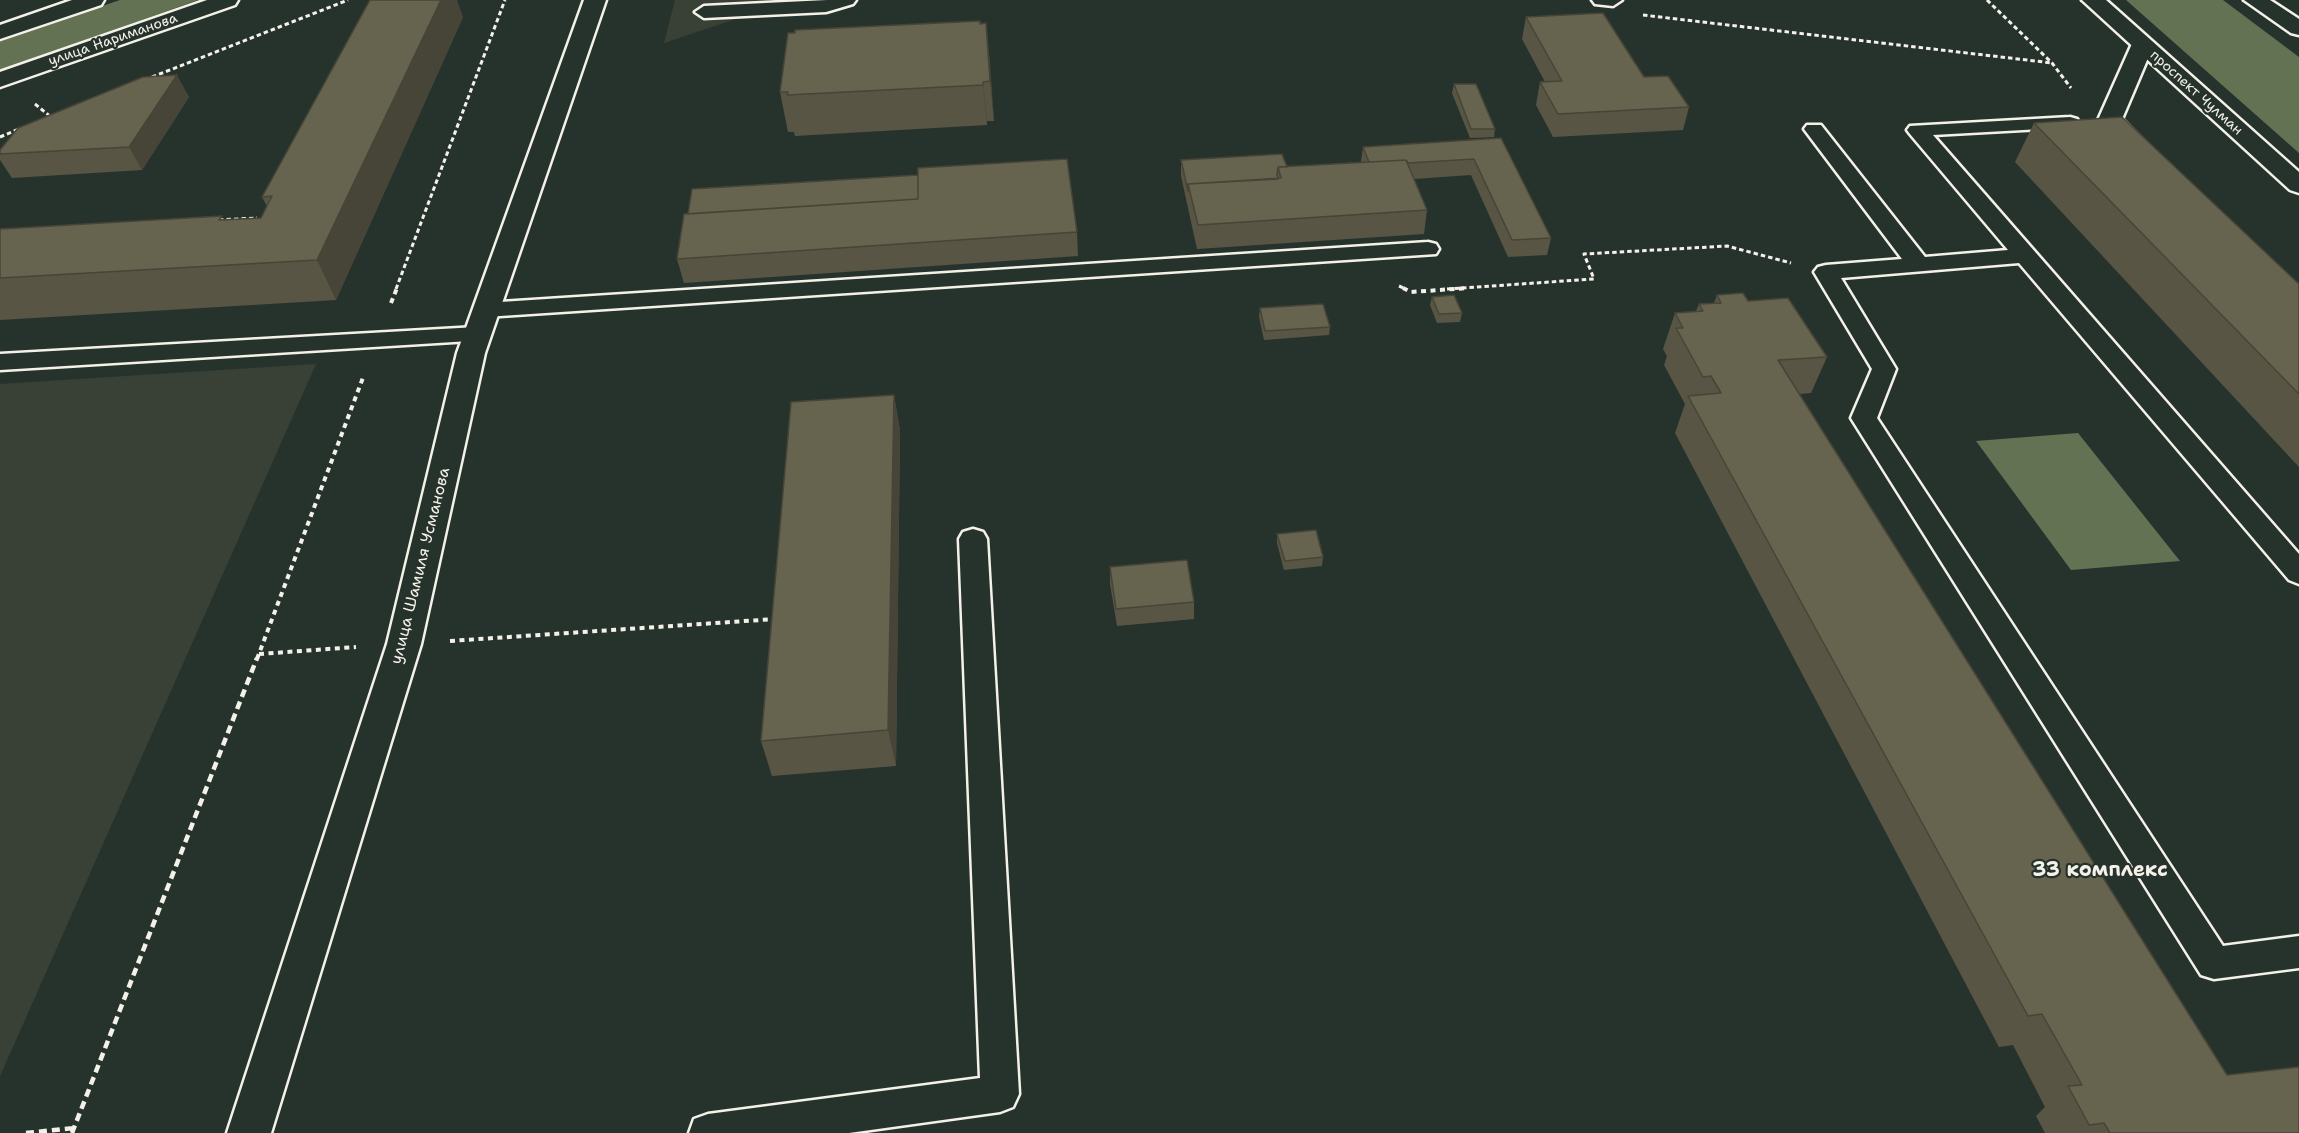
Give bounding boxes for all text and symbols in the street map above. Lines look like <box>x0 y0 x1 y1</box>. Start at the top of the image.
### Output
street label: улица Нариманова <box>46 10 180 70</box>
street label: проспект Чулман <box>2146 47 2246 139</box>
street label: улица Шамиля Усманова <box>387 466 455 666</box>
district label: 33 комплекс <box>2032 859 2168 883</box>

